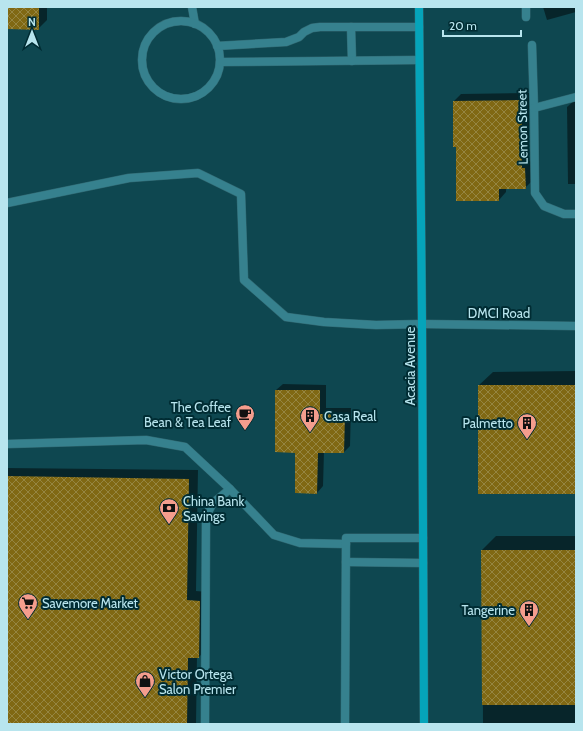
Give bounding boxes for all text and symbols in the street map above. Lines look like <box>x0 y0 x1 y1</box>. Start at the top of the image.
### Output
north arrow <box>12 12 52 52</box>
scale bar <box>443 12 521 38</box>
text: N <box>28 15 36 29</box>
text: 20 m <box>449 18 477 33</box>
street label: Lemon Street <box>513 89 531 165</box>
street label: DMCI Road <box>468 305 530 321</box>
street label: Acacia Avenue <box>402 326 418 406</box>
place label: The Coffee Bean & Tea Leaf <box>144 399 232 430</box>
cafe icon: The Coffee Bean & Tea Leaf <box>234 403 256 431</box>
building icon: Casa Real <box>299 405 321 433</box>
place label: Casa Real <box>324 408 376 424</box>
building icon: Palmetto <box>516 412 538 440</box>
place label: Palmetto <box>463 415 513 431</box>
place label: China Bank Savings <box>183 493 245 524</box>
bank icon: China Bank Savings <box>158 497 180 525</box>
supermarket icon: Savemore Market <box>17 592 39 620</box>
place label: Savemore Market <box>42 595 139 611</box>
building icon: Tangerine <box>518 599 540 627</box>
place label: Tangerine <box>461 602 515 618</box>
place label: Victor Ortega Salon Premier <box>159 666 237 697</box>
shop icon: Victor Ortega Salon Premier <box>134 670 156 698</box>

